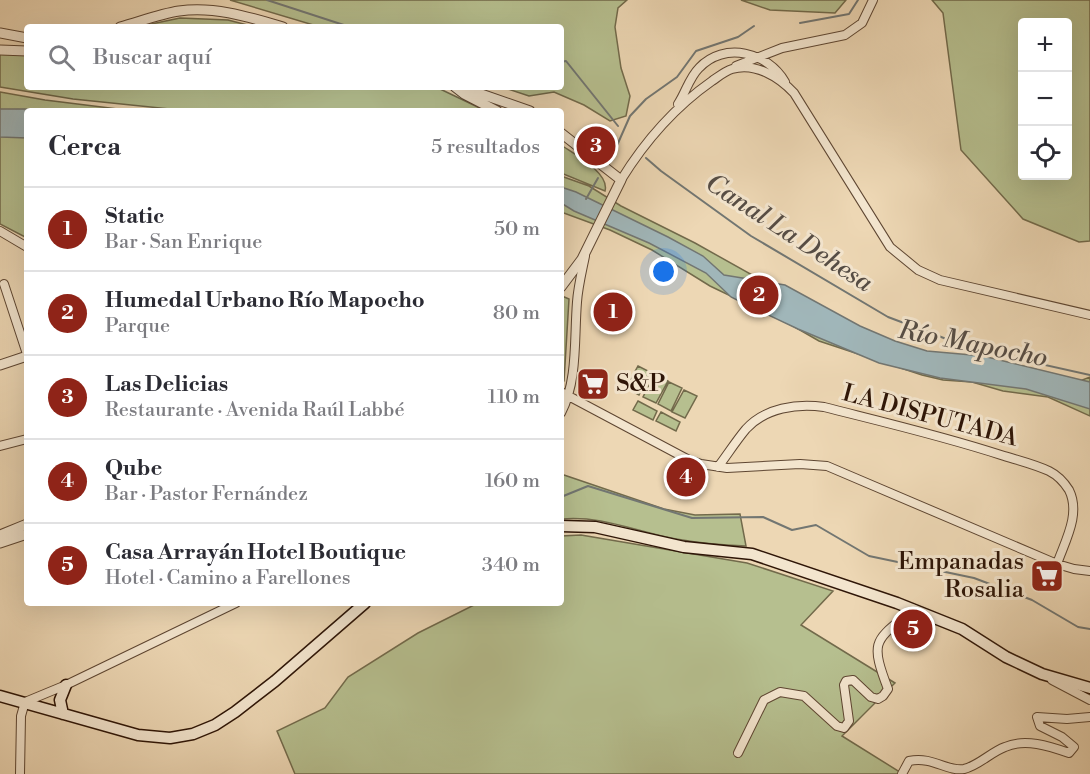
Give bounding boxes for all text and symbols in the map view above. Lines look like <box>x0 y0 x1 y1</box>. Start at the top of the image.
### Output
map controls <box>1018 18 1072 180</box>
button: + <box>1018 18 1072 72</box>
search box <box>24 24 564 90</box>
icon: search <box>45 41 78 74</box>
text: Buscar aquí <box>93 44 211 71</box>
button: − <box>1018 72 1072 126</box>
pin: 3 <box>576 124 616 168</box>
button: locate <box>1018 126 1072 180</box>
text: Cerca <box>48 131 121 163</box>
text: 5 resultados <box>431 135 540 160</box>
water label: Canal La Dehesa <box>699 167 879 299</box>
text: Static <box>105 203 164 230</box>
text: 1 <box>63 217 72 242</box>
text: 50 m <box>494 217 540 242</box>
text: Bar · San Enrique <box>105 230 262 255</box>
your location <box>649 257 678 286</box>
pin: 2 <box>740 272 778 318</box>
text: Humedal Urbano Río Mapocho <box>105 287 425 314</box>
pin: 1 <box>594 290 632 334</box>
text: 2 <box>61 301 74 326</box>
text: 80 m <box>493 301 540 326</box>
text: Parque <box>105 314 170 339</box>
water label: Río Mapocho <box>895 314 1050 374</box>
supermarket icon: S&P <box>575 366 611 402</box>
place label: S&P <box>616 369 665 399</box>
text: Las Delicias <box>105 371 228 398</box>
street label: LA DISPUTADA <box>839 378 1022 454</box>
text: 3 <box>61 385 74 410</box>
text: 110 m <box>488 385 540 410</box>
text: Restaurante · Avenida Raúl Labbé <box>105 398 405 423</box>
pin: 4 <box>666 454 706 500</box>
text: Qube <box>105 455 162 482</box>
text: 4 <box>61 469 74 494</box>
text: 160 m <box>485 469 540 494</box>
text: Bar · Pastor Fernández <box>105 482 308 507</box>
text: Casa Arrayán Hotel Boutique <box>105 539 406 566</box>
place label: Empanadas Rosalia <box>898 547 1025 605</box>
text: 5 <box>61 553 74 578</box>
text: 340 m <box>482 553 540 578</box>
supermarket icon: Empanadas Rosalia <box>1029 558 1065 594</box>
text: Hotel · Camino a Farellones <box>105 566 351 591</box>
pin: 5 <box>894 606 932 652</box>

